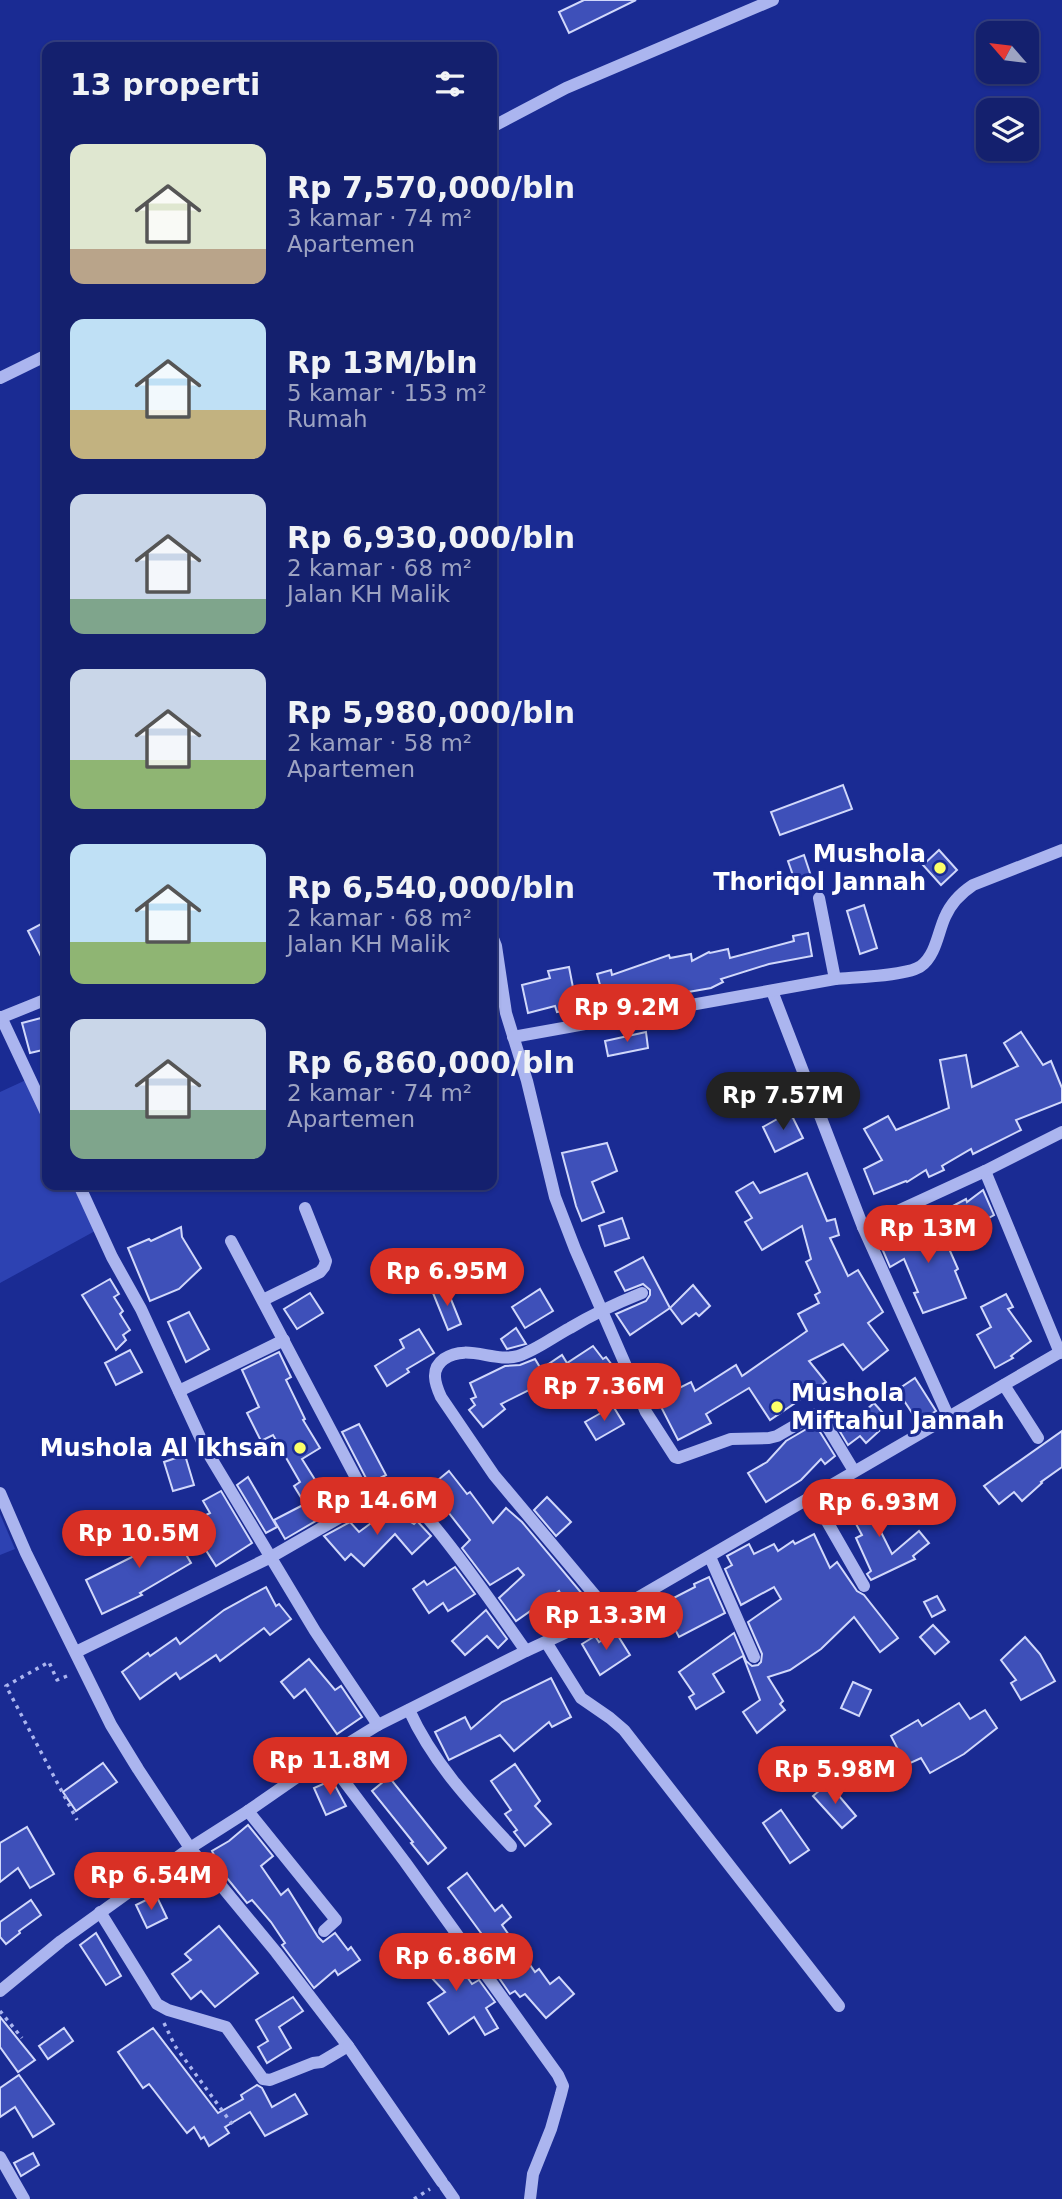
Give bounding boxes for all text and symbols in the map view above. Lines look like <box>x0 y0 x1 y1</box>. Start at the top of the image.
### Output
north arrow <box>976 21 1040 84</box>
map controls <box>976 21 1039 161</box>
icon: filters <box>431 65 469 103</box>
text: 13 properti <box>70 67 260 102</box>
button: layers <box>976 98 1039 161</box>
text: Rp 7,570,000/bln <box>287 170 575 205</box>
icon: home <box>126 172 210 256</box>
text: 3 kamar · 74 m² <box>287 205 472 231</box>
text: Apartemen <box>287 231 415 257</box>
text: Rp 13M/bln <box>287 345 478 380</box>
icon: home <box>126 347 210 431</box>
text: 5 kamar · 153 m² <box>287 380 487 406</box>
text: Rumah <box>287 406 368 432</box>
text: Rp 6,930,000/bln <box>287 520 575 555</box>
icon: home <box>126 522 210 606</box>
text: 2 kamar · 68 m² <box>287 555 472 581</box>
text: Jalan KH Malik <box>287 581 450 607</box>
text: Rp 5,980,000/bln <box>287 695 575 730</box>
icon: home <box>126 697 210 781</box>
text: 2 kamar · 58 m² <box>287 730 472 756</box>
text: Apartemen <box>287 756 415 782</box>
place label: Mushola Thoriqol Jannah <box>713 840 926 896</box>
marker: Mushola Thoriqol Jannah <box>932 860 948 876</box>
text: Rp 6,540,000/bln <box>287 870 575 905</box>
icon: home <box>126 872 210 956</box>
text: 2 kamar · 68 m² <box>287 905 472 931</box>
text: Jalan KH Malik <box>287 931 450 957</box>
pin: Rp 9.2M <box>562 984 692 1044</box>
text: Rp 9.2M <box>574 994 680 1020</box>
text: Rp 6,860,000/bln <box>287 1045 575 1080</box>
icon: home <box>126 1047 210 1131</box>
pin: Rp 7.57M <box>711 1072 855 1132</box>
text: 2 kamar · 74 m² <box>287 1080 472 1106</box>
text: Rp 7.57M <box>722 1082 844 1108</box>
text: Apartemen <box>287 1106 415 1132</box>
pin: Rp 13M <box>871 1206 985 1265</box>
text: Rp 13M <box>879 1215 977 1241</box>
pin: Rp 6.95M <box>375 1248 519 1308</box>
text: Rp 6.95M <box>386 1258 508 1284</box>
pin: Rp 7.36M <box>532 1364 676 1423</box>
text: Rp 7.36M <box>543 1373 665 1399</box>
place label: Mushola Miftahul Jannah <box>791 1379 1005 1435</box>
marker: Mushola Miftahul Jannah <box>769 1399 785 1415</box>
place label: Mushola Al Ikhsan <box>40 1434 286 1462</box>
marker: Mushola Al Ikhsan <box>292 1440 308 1456</box>
pin: Rp 14.6M <box>305 1478 449 1537</box>
pin: Rp 6.93M <box>807 1480 951 1539</box>
text: Rp 14.6M <box>316 1487 438 1513</box>
text: Rp 6.93M <box>818 1489 940 1515</box>
pin: Rp 10.5M <box>67 1510 211 1570</box>
text: Rp 10.5M <box>78 1520 200 1546</box>
pin: Rp 13.3M <box>534 1592 678 1652</box>
text: Rp 13.3M <box>545 1602 667 1628</box>
pin: Rp 11.8M <box>258 1738 402 1797</box>
pin: Rp 5.98M <box>763 1746 907 1806</box>
text: Rp 11.8M <box>269 1747 391 1773</box>
text: Rp 5.98M <box>774 1756 896 1782</box>
pin: Rp 6.54M <box>79 1853 223 1912</box>
text: Rp 6.54M <box>90 1862 212 1888</box>
pin: Rp 6.86M <box>384 1934 528 1993</box>
text: Rp 6.86M <box>395 1943 517 1969</box>

